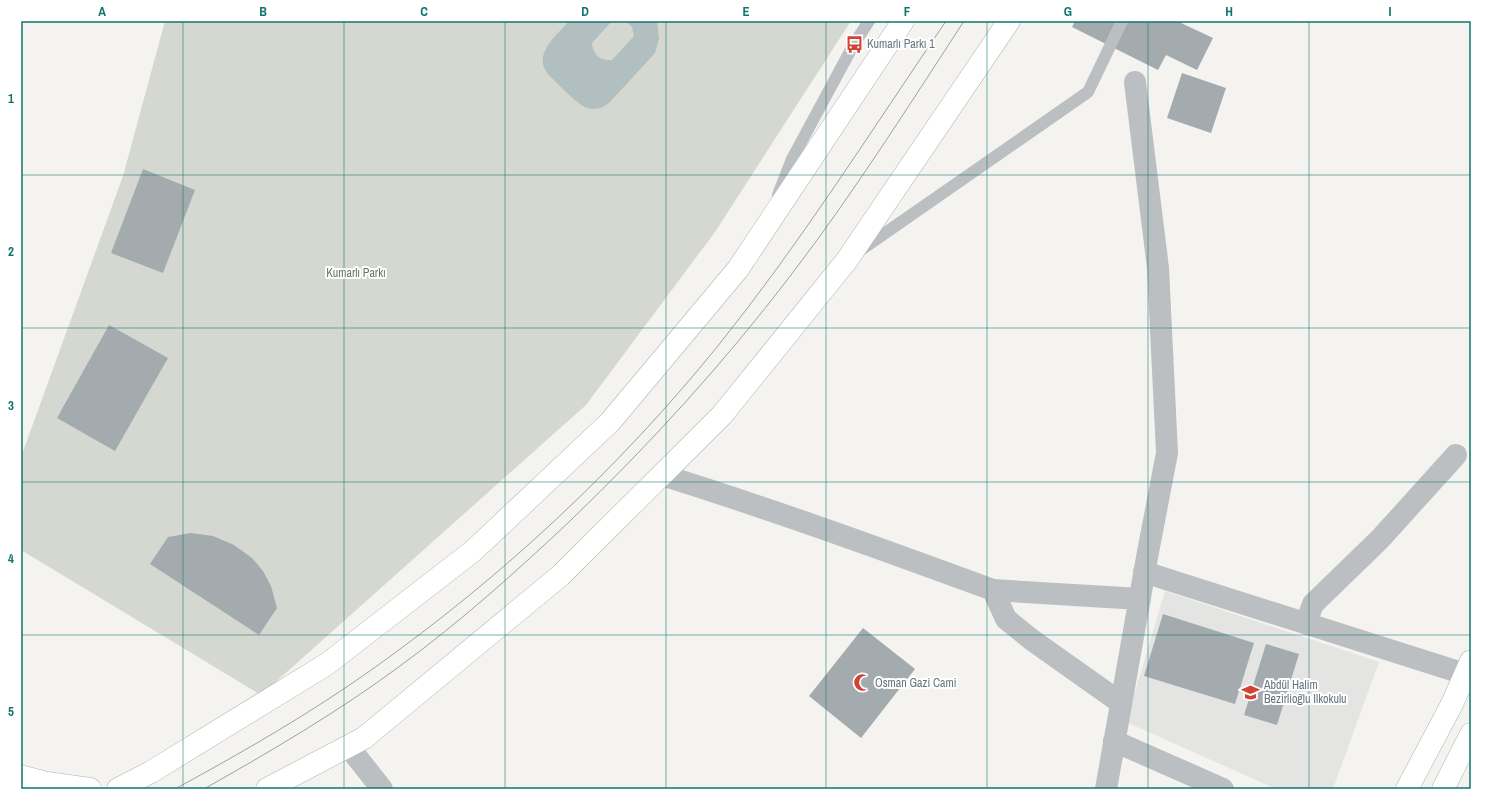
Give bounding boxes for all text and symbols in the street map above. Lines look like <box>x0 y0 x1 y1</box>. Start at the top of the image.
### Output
text: A <box>98 3 106 20</box>
text: B <box>259 3 267 20</box>
text: C <box>420 3 428 20</box>
text: D <box>581 3 589 20</box>
text: E <box>742 3 750 20</box>
text: F <box>904 3 911 20</box>
text: G <box>1064 3 1072 20</box>
text: H <box>1225 3 1233 20</box>
text: I <box>1389 3 1392 20</box>
bus stop icon: Kumarlı Parkı 1 <box>844 34 864 54</box>
place label: Kumarlı Parkı 1 <box>867 36 935 52</box>
text: 1 <box>8 90 14 107</box>
text: 2 <box>8 243 14 260</box>
park label: Kumarlı Parkı <box>326 265 386 281</box>
text: 3 <box>8 397 14 414</box>
text: 4 <box>8 550 14 567</box>
mosque icon: Osman Gazi Cami <box>852 673 872 693</box>
place label: Osman Gazi Cami <box>875 675 956 691</box>
place label: Abdül Halim Bezirlioğlu Ilkokulu <box>1263 677 1347 707</box>
school or university icon: Abdül Halim Bezirlioğlu Ilkokulu <box>1241 682 1261 702</box>
text: 5 <box>8 703 14 720</box>

